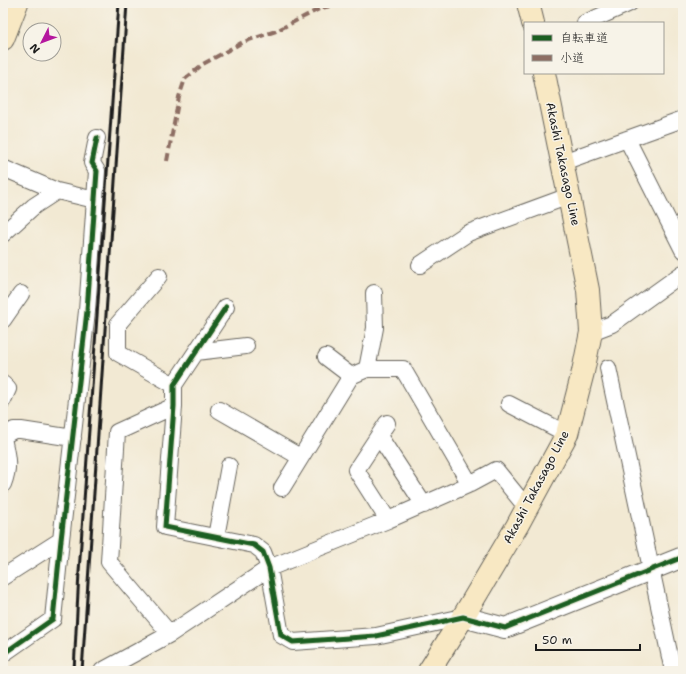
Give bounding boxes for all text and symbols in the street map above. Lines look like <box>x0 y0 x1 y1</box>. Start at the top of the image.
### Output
north arrow <box>22 22 62 62</box>
legend <box>524 22 664 74</box>
text: 自転車道 <box>560 30 608 46</box>
text: N <box>26 40 43 57</box>
text: 小道 <box>560 50 584 66</box>
street label: Akashi Takasago Line <box>542 101 584 227</box>
street label: Akashi Takasago Line <box>499 427 573 546</box>
scale bar <box>536 626 640 652</box>
text: 50 m <box>542 632 572 648</box>

